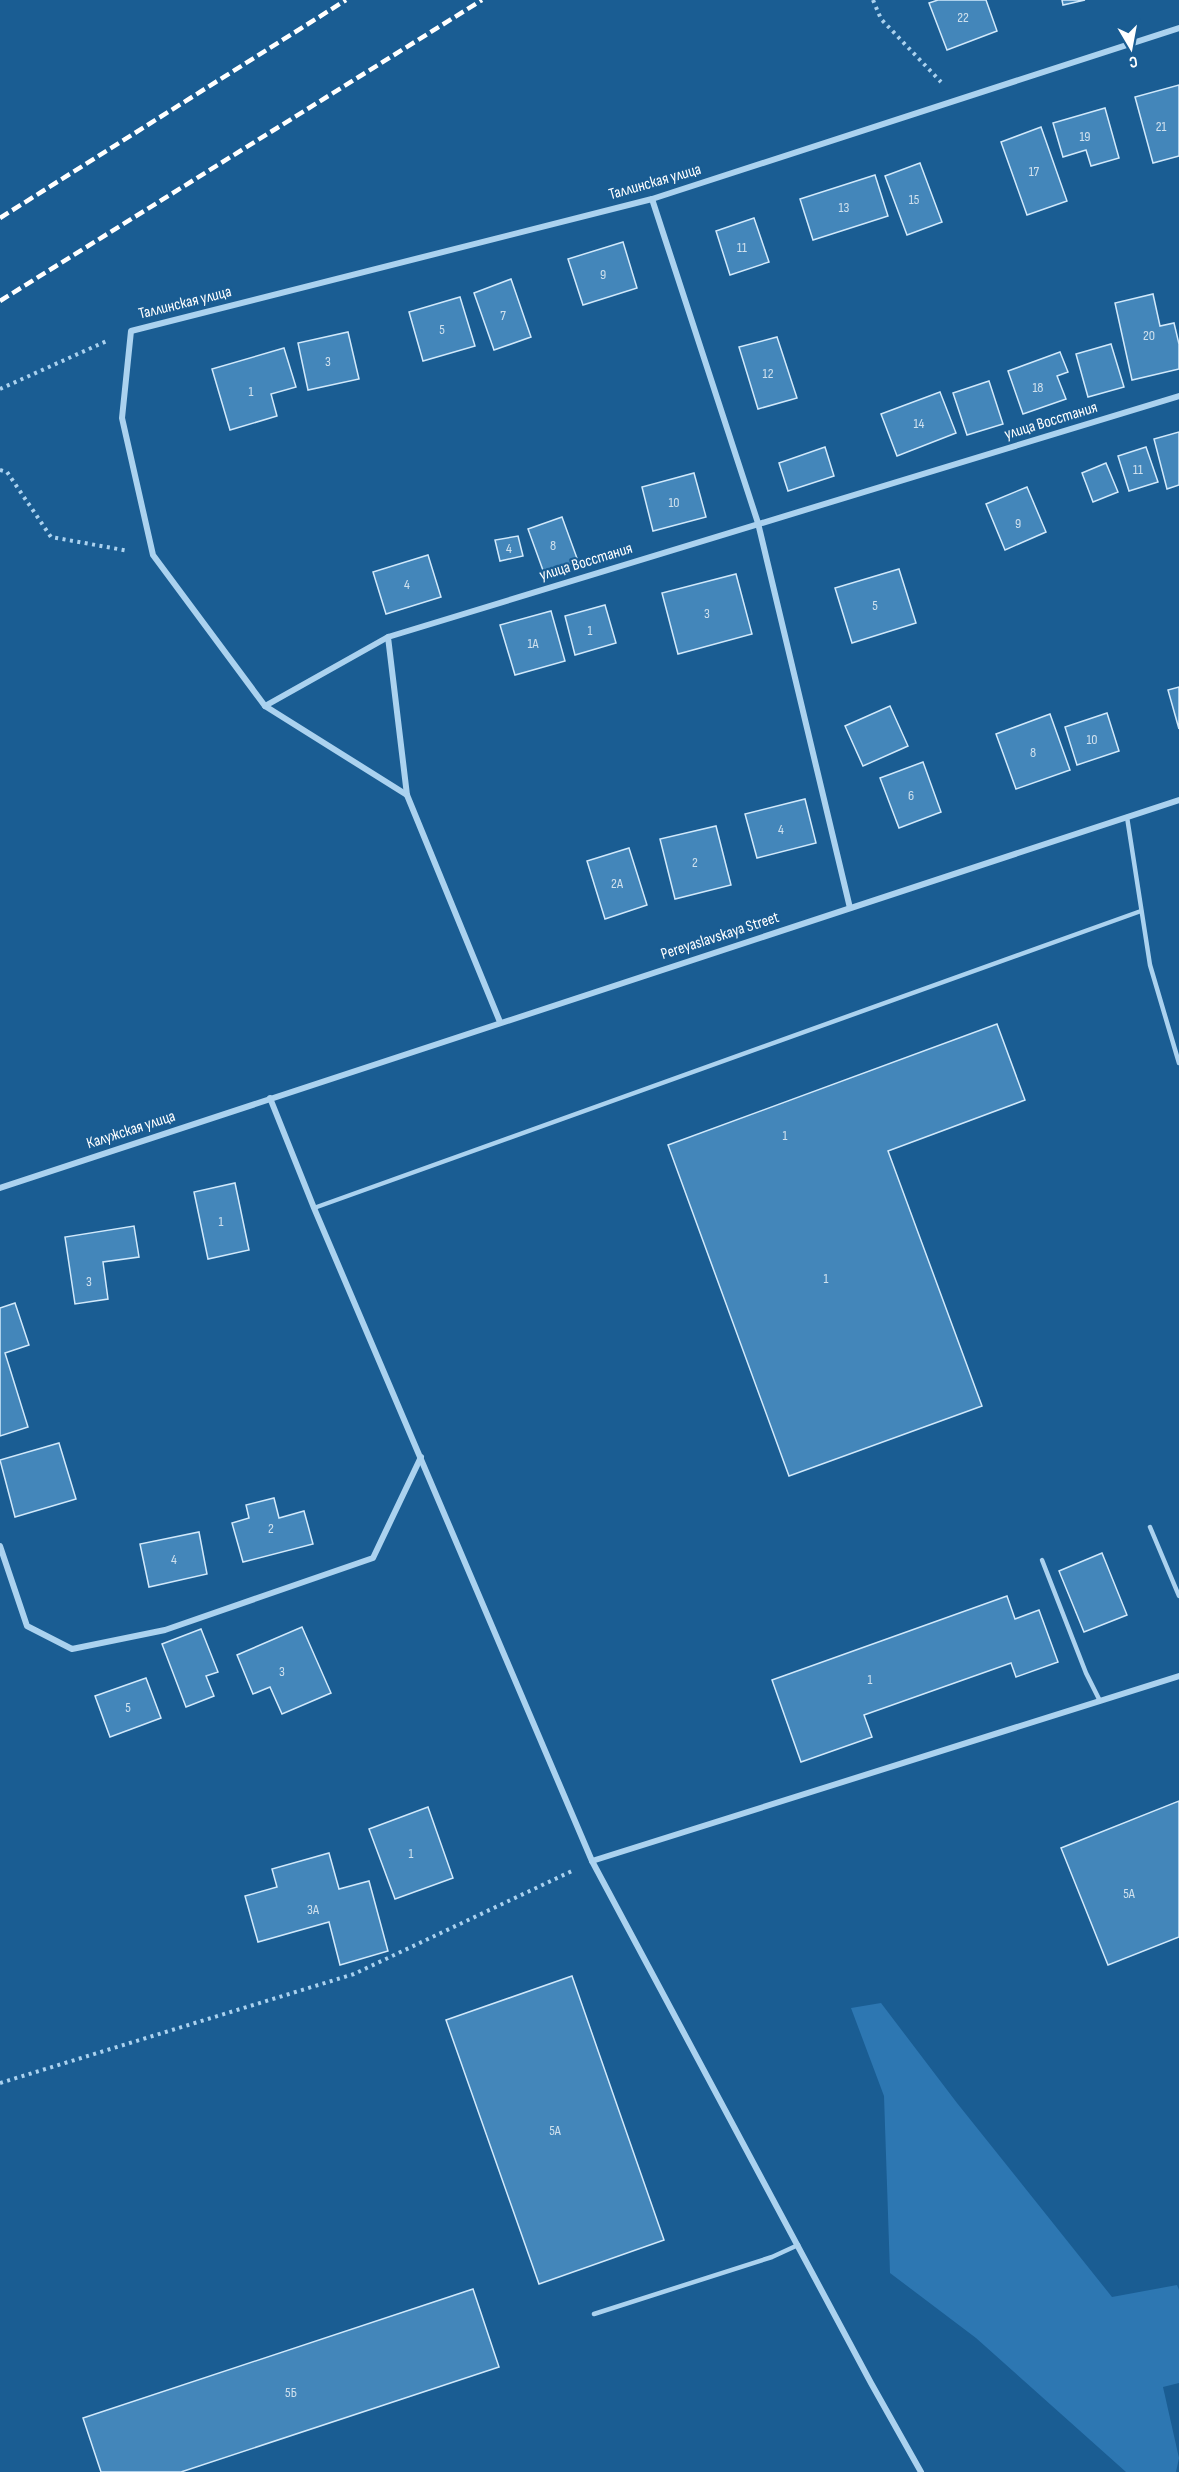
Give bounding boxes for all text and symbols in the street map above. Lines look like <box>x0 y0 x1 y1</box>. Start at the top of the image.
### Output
house number: 22 <box>957 9 969 26</box>
north arrow <box>1101 18 1161 78</box>
text: С <box>1128 51 1139 71</box>
house number: 21 <box>1156 118 1166 135</box>
house number: 19 <box>1079 128 1091 145</box>
street label: Таллинская улица <box>607 160 703 204</box>
house number: 17 <box>1029 163 1040 180</box>
house number: 15 <box>909 191 920 208</box>
house number: 13 <box>839 199 850 216</box>
house number: 11 <box>737 239 747 256</box>
house number: 9 <box>600 266 606 283</box>
street label: Таллинская улица <box>137 282 233 324</box>
house number: 7 <box>500 307 506 324</box>
house number: 5 <box>439 321 445 338</box>
house number: 20 <box>1143 327 1155 344</box>
house number: 3 <box>325 353 331 370</box>
house number: 12 <box>763 365 774 382</box>
house number: 18 <box>1032 379 1044 396</box>
house number: 1 <box>249 383 254 400</box>
street label: улица Восстания <box>1002 398 1100 444</box>
house number: 14 <box>914 415 925 432</box>
house number: 11 <box>1133 461 1143 478</box>
house number: 10 <box>668 494 680 511</box>
house number: 9 <box>1015 515 1021 532</box>
house number: 8 <box>550 537 556 554</box>
street label: улица Восстания <box>537 539 635 585</box>
house number: 4 <box>506 540 512 557</box>
house number: 4 <box>404 576 410 593</box>
house number: 5 <box>872 597 878 614</box>
house number: 3 <box>704 605 710 622</box>
house number: 1 <box>588 622 593 639</box>
house number: 1А <box>527 635 540 652</box>
house number: 10 <box>1086 731 1098 748</box>
house number: 8 <box>1030 744 1036 761</box>
house number: 6 <box>908 787 914 804</box>
house number: 4 <box>778 821 784 838</box>
house number: 2 <box>692 854 698 871</box>
house number: 2А <box>611 875 624 892</box>
street label: Pereyaslavskaya Street <box>658 908 782 964</box>
street label: Калужская улица <box>84 1107 178 1153</box>
house number: 1 <box>783 1127 788 1144</box>
house number: 1 <box>219 1213 224 1230</box>
house number: 1 <box>824 1270 829 1287</box>
house number: 3 <box>86 1273 92 1290</box>
house number: 2 <box>268 1520 274 1537</box>
house number: 4 <box>171 1551 177 1568</box>
house number: 3 <box>279 1663 285 1680</box>
house number: 1 <box>868 1671 873 1688</box>
house number: 5 <box>125 1699 131 1716</box>
house number: 1 <box>409 1845 414 1862</box>
house number: 5А <box>1123 1885 1136 1902</box>
house number: 3А <box>307 1901 320 1918</box>
house number: 5А <box>549 2122 562 2139</box>
house number: 5Б <box>285 2384 297 2401</box>

